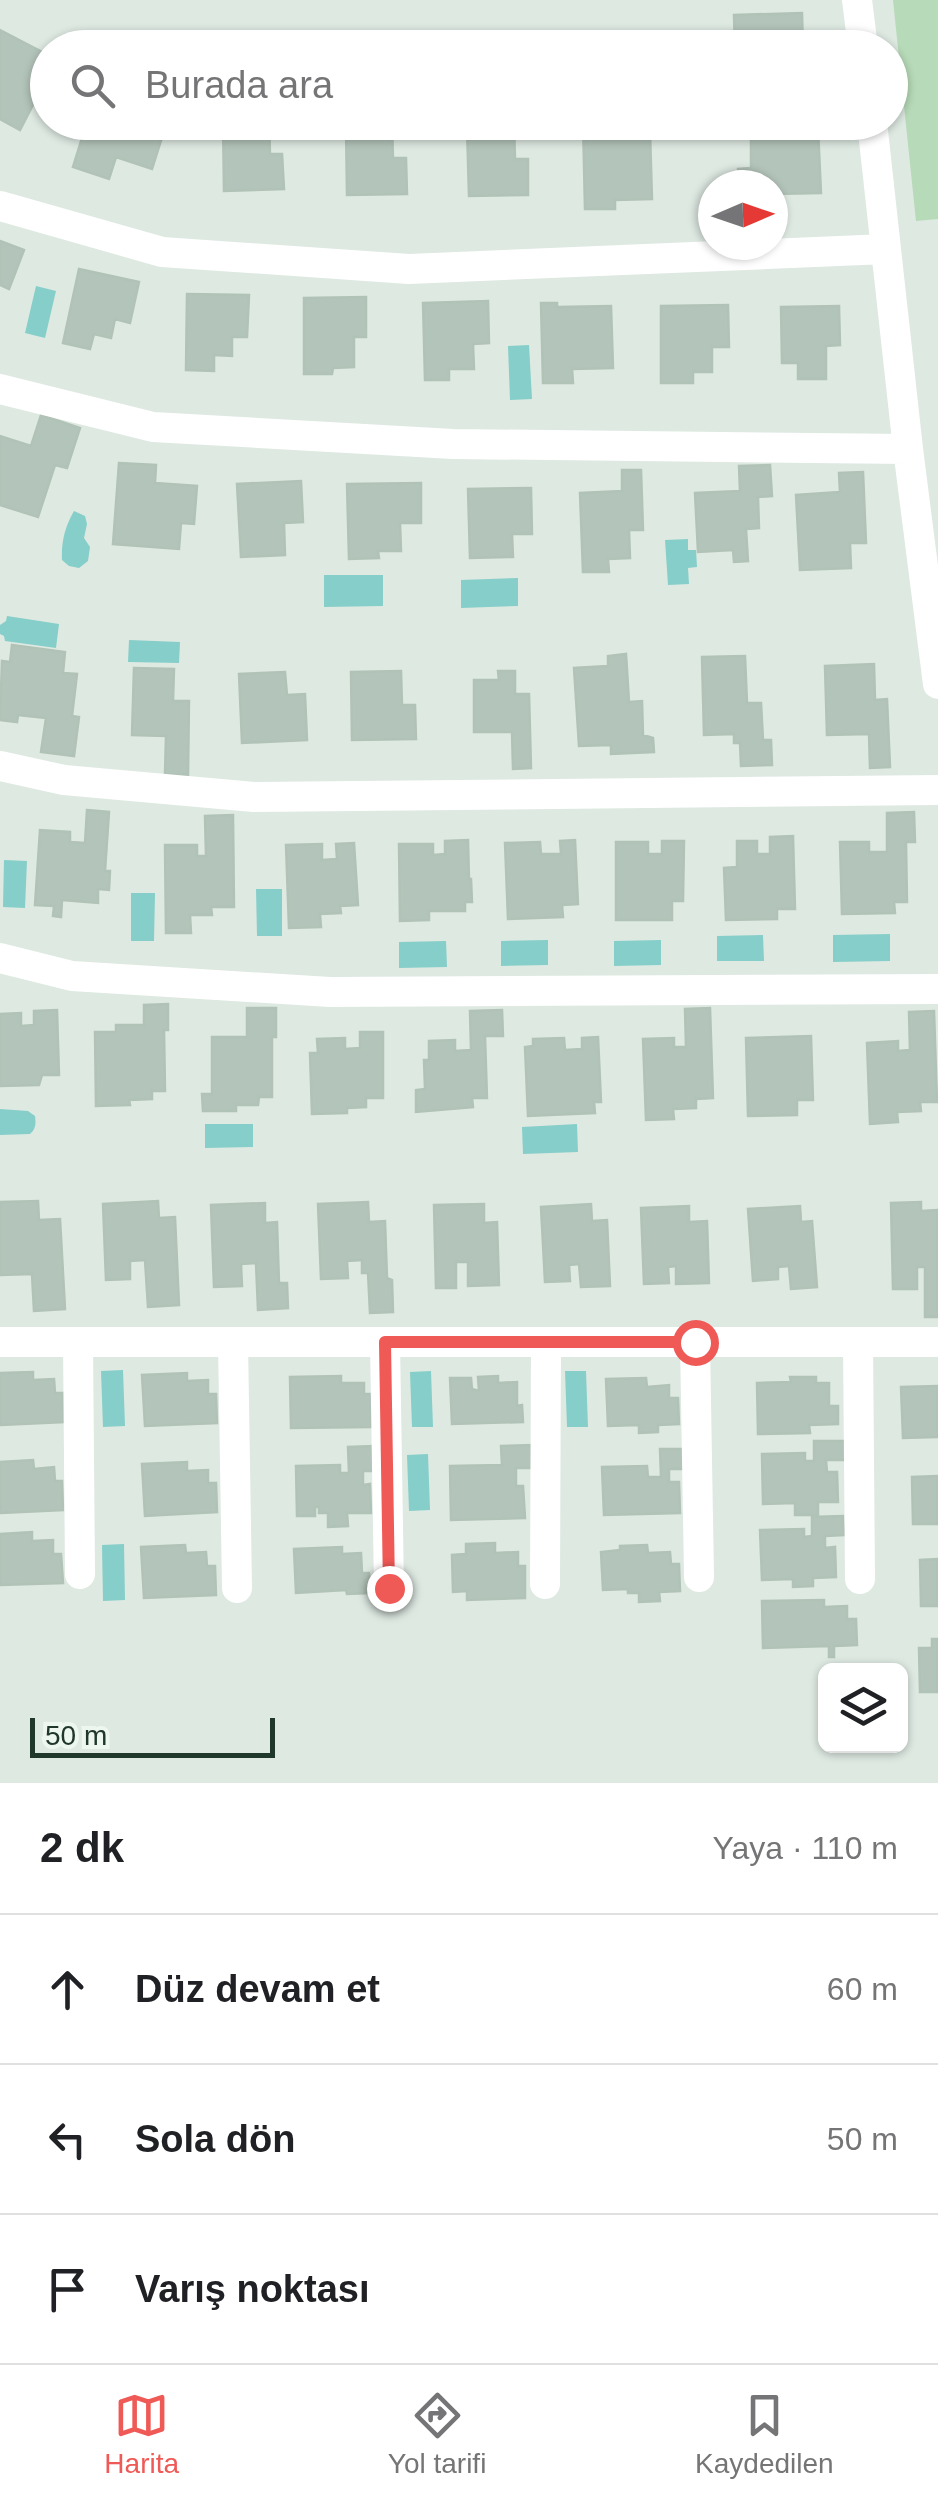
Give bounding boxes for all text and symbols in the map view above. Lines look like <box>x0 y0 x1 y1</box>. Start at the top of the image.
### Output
search box <box>30 30 908 140</box>
icon: search <box>65 58 120 113</box>
text: Burada ara <box>145 64 333 106</box>
north arrow <box>698 170 788 260</box>
route start <box>673 1320 719 1366</box>
route end <box>367 1566 413 1612</box>
map controls <box>818 1663 908 1753</box>
button: layers <box>818 1663 908 1753</box>
scale bar <box>30 1713 275 1758</box>
text: 50 m <box>45 1720 107 1751</box>
text: 2 dk <box>40 1824 124 1871</box>
text: Yaya · 110 m <box>712 1830 898 1866</box>
icon: ahead <box>40 1962 95 2017</box>
text: Düz devam et <box>135 1968 380 2010</box>
text: 60 m <box>827 1971 898 2007</box>
icon: left <box>40 2112 95 2167</box>
text: Sola dön <box>135 2118 295 2160</box>
text: 50 m <box>827 2121 898 2157</box>
icon: arrive <box>40 2262 95 2317</box>
text: Varış noktası <box>135 2268 369 2310</box>
tab: Harita <box>104 2388 179 2480</box>
tab: Yol tarifi <box>388 2388 486 2480</box>
tab: Kaydedilen <box>695 2388 834 2480</box>

